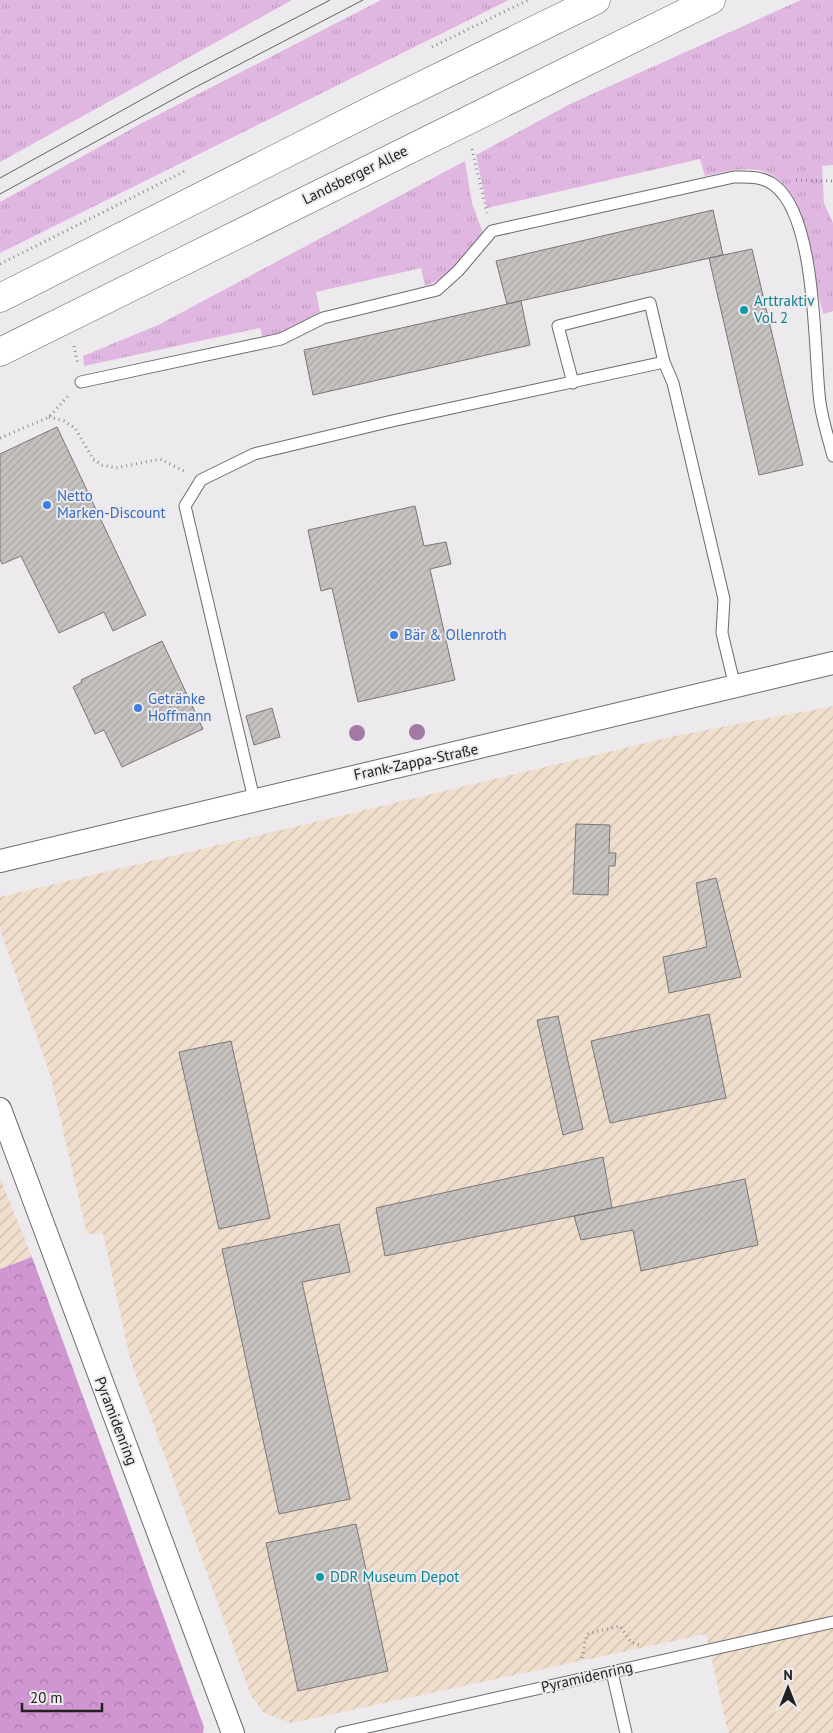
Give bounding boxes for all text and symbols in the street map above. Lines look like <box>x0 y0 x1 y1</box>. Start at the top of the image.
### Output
street label: Landsberger Allee <box>299 141 411 208</box>
place label: Arttraktiv Vol. 2 <box>753 291 815 327</box>
marker: Arttraktiv Vol. 2 <box>738 304 750 316</box>
place label: Netto Marken-Discount <box>57 486 166 522</box>
marker: Netto Marken-Discount <box>41 499 53 511</box>
place label: Bär & Ollenroth <box>404 625 507 644</box>
marker: Bär & Ollenroth <box>388 629 400 641</box>
place label: Getränke Hoffmann <box>148 689 212 725</box>
marker: Getränke Hoffmann <box>132 702 144 714</box>
street label: Frank-Zappa-Straße <box>352 739 480 784</box>
street label: Pyramidenring <box>91 1374 142 1468</box>
place label: DDR Museum Depot <box>330 1567 459 1586</box>
marker: DDR Museum Depot <box>314 1571 326 1583</box>
street label: Pyramidenring <box>539 1657 635 1696</box>
north arrow <box>763 1663 813 1713</box>
text: N <box>783 1666 793 1684</box>
scale bar <box>22 1680 102 1712</box>
text: 20 m <box>30 1688 63 1707</box>

